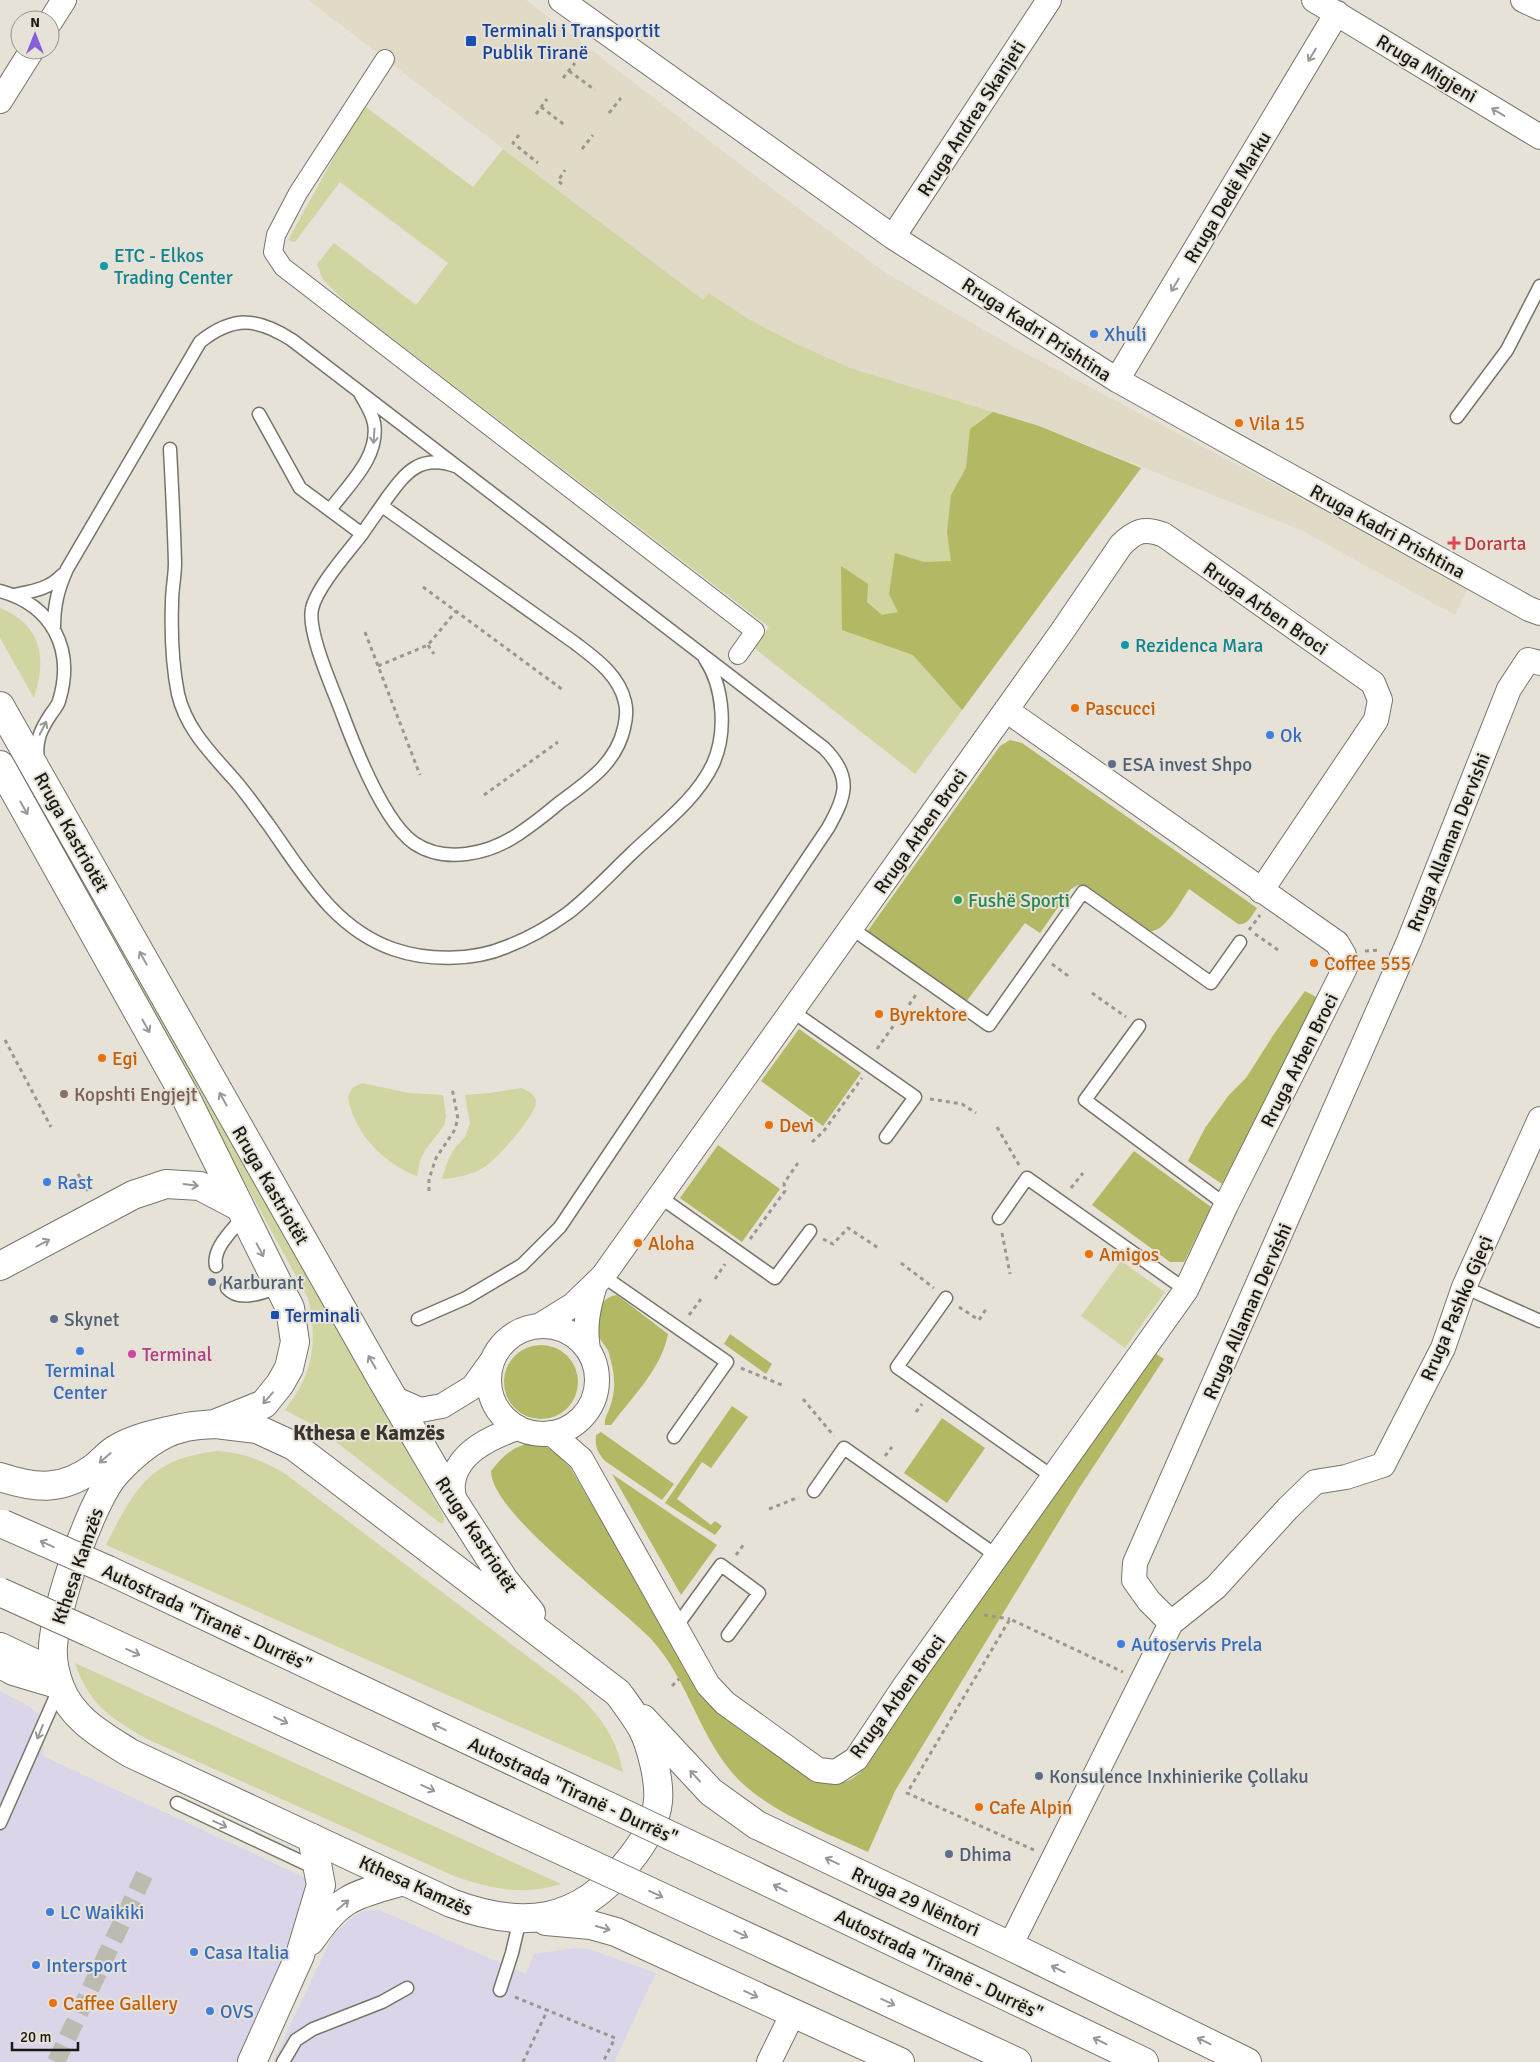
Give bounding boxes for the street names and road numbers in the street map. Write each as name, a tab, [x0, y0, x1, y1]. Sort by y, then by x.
street label: Rruga Migjeni	[1372, 29, 1481, 108]
street label: Rruga Andrea Skanjeti	[912, 36, 1031, 201]
street label: Rruga Dedë Marku	[1179, 127, 1277, 268]
street label: Rruga Kadri Prishtina	[957, 272, 1116, 387]
street label: Rruga Kadri Prishtina	[1306, 479, 1469, 584]
street label: Rruga Arben Broci	[1198, 557, 1333, 661]
street label: Rruga Allaman Dervishi	[1402, 749, 1496, 935]
street label: Rruga Arben Broci	[869, 764, 973, 899]
street label: Rruga Kastriotët	[28, 768, 114, 897]
street label: Rruga Arben Broci	[1256, 989, 1344, 1132]
street label: Rruga Kastriotët	[226, 1122, 314, 1250]
street label: Rruga Allaman Dervishi	[1198, 1219, 1298, 1403]
street label: Rruga Pashko Gjeçi	[1415, 1232, 1498, 1385]
street label: Rruga Kastriotët	[430, 1472, 523, 1597]
street label: Kthesa Kamzës	[47, 1505, 109, 1628]
street label: Autostrada "Tiranë - Durrës"	[98, 1559, 315, 1677]
street label: Rruga Arben Broci	[845, 1630, 951, 1763]
street label: Autostrada "Tiranë - Durrës"	[464, 1732, 681, 1850]
street label: Kthesa Kamzës	[355, 1850, 476, 1922]
street label: Rruga 29 Nëntori	[848, 1862, 984, 1942]
street label: Autostrada "Tiranë - Durrës"	[831, 1904, 1046, 2026]

